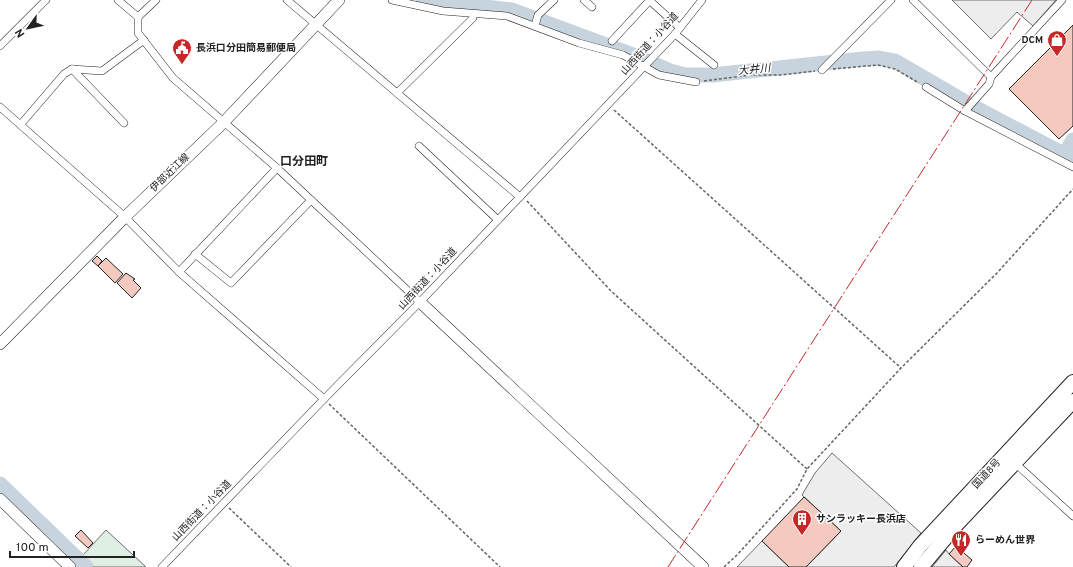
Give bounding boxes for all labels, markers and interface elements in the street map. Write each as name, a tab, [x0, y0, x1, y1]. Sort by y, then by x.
north arrow	[8, 8, 48, 48]
street label: 山西街道：小谷道	[618, 10, 682, 78]
text: N	[12, 26, 28, 40]
shop icon: DCM	[1046, 29, 1068, 57]
place label: DCM	[1022, 34, 1043, 47]
public building icon: 長浜口分田簡易郵便局	[171, 37, 193, 65]
place label: 長浜口分田簡易郵便局	[196, 42, 296, 55]
water label: 大井川	[737, 61, 772, 79]
street label: 伊部近江線	[148, 151, 192, 195]
district label: 口分田町	[280, 154, 328, 170]
street label: 山西街道：小谷道	[396, 245, 460, 313]
street label: 国道8号	[970, 456, 1004, 492]
street label: 山西街道：小谷道	[170, 478, 234, 544]
building icon: サンラッキー長浜店	[791, 508, 813, 536]
place label: サンラッキー長浜店	[816, 513, 906, 526]
restaurant icon: らーめん世界	[950, 529, 972, 557]
scale bar	[10, 533, 134, 559]
place label: らーめん世界	[975, 534, 1036, 547]
text: 100 m	[16, 540, 49, 556]

